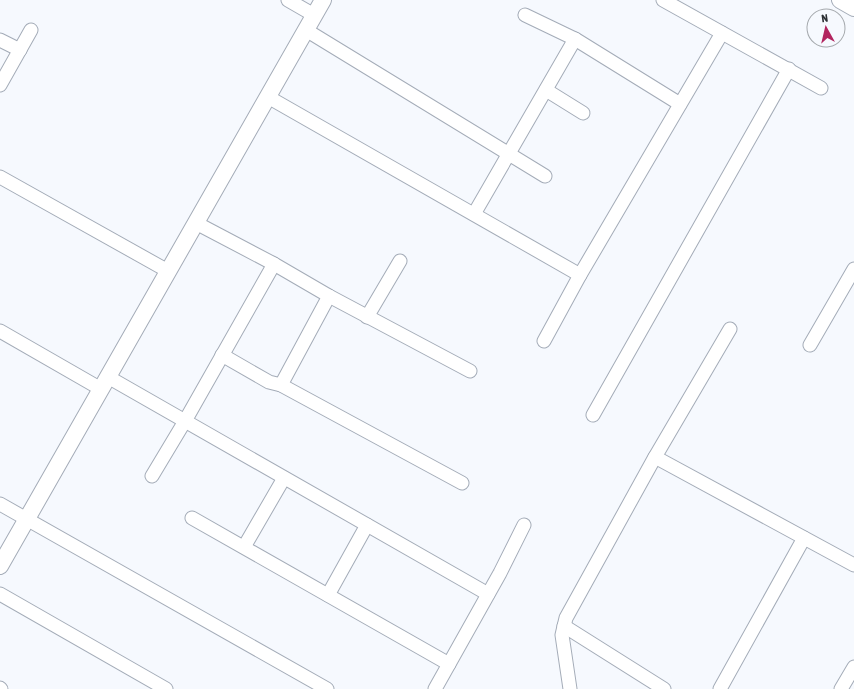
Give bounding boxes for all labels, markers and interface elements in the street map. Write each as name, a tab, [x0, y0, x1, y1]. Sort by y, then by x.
north arrow	[806, 8, 846, 48]
text: N	[821, 12, 829, 24]

